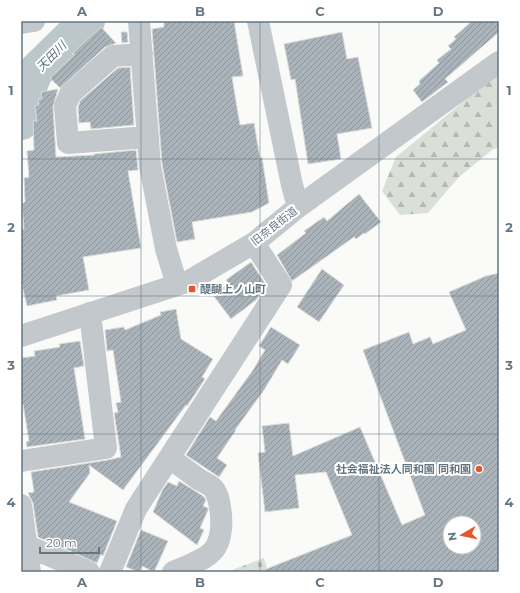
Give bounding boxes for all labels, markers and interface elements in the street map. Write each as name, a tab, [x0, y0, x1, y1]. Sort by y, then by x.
text: A	[76, 3, 88, 19]
text: B	[195, 3, 205, 19]
text: C	[315, 3, 325, 19]
text: D	[433, 3, 444, 19]
water label: 天田川	[33, 37, 70, 74]
text: 1	[8, 82, 14, 98]
text: 1	[506, 82, 512, 98]
street label: 旧奈良街道	[248, 204, 300, 248]
text: 2	[7, 219, 15, 235]
text: 2	[505, 219, 513, 235]
place label: 醍醐上ノ山町	[200, 282, 266, 296]
marker: 醍醐上ノ山町	[187, 284, 197, 294]
text: 3	[6, 357, 15, 373]
text: 3	[504, 357, 513, 373]
place label: 社会福祉法人同和園 同和園	[336, 462, 471, 476]
marker: 社会福祉法人同和園 同和園	[474, 464, 484, 474]
text: 4	[7, 494, 16, 510]
text: 4	[505, 494, 514, 510]
north arrow	[442, 515, 482, 555]
scale bar	[40, 529, 99, 555]
text: N	[445, 531, 460, 542]
text: 20 m	[46, 535, 77, 550]
text: A	[76, 574, 88, 590]
text: B	[195, 574, 205, 590]
text: C	[315, 574, 325, 590]
text: D	[433, 574, 444, 590]

